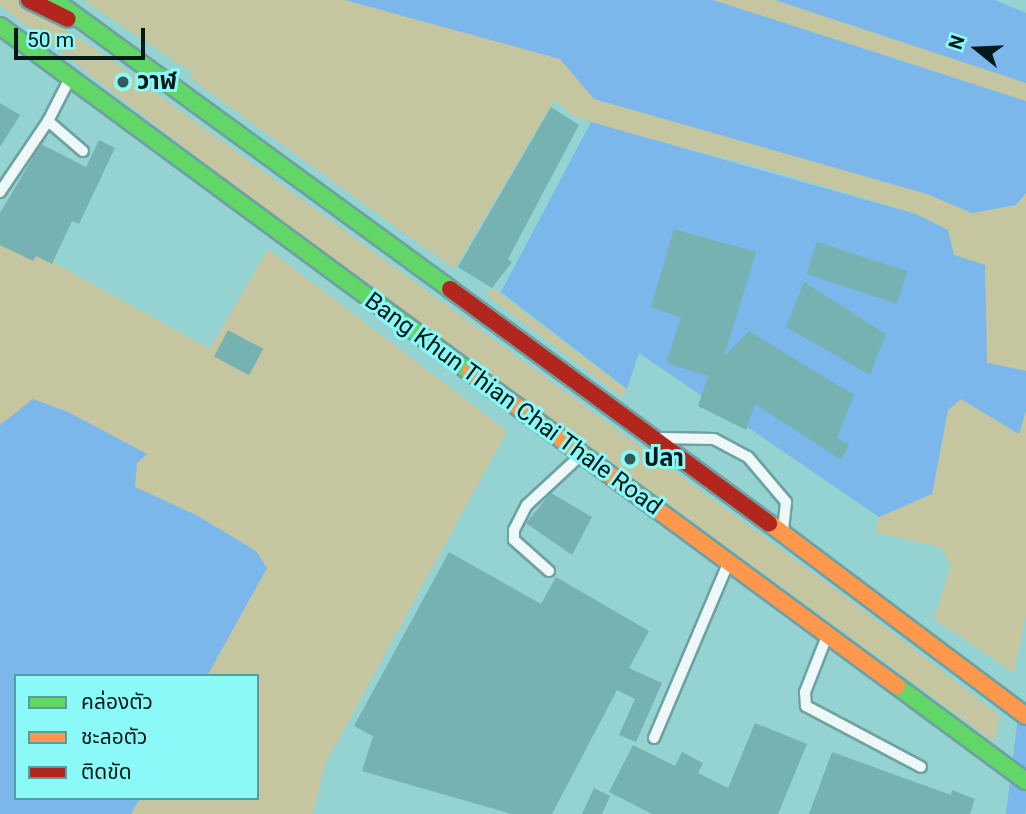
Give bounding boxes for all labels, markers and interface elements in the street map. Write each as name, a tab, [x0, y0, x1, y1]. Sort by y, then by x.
scale bar	[18, 14, 149, 58]
north arrow	[942, 14, 1012, 84]
text: 50 m	[27, 28, 74, 52]
text: N	[944, 32, 970, 52]
place label: วาฬ	[137, 68, 177, 96]
marker: วาฬ	[115, 74, 131, 90]
street label: Bang Khun Thian Chai Thale Road	[359, 286, 667, 522]
place label: ปลา	[644, 445, 684, 473]
marker: ปลา	[622, 451, 638, 467]
legend	[14, 674, 259, 800]
text: คล่องตัว	[81, 690, 153, 714]
text: ชะลอตัว	[81, 725, 147, 749]
text: ติดขัด	[81, 760, 132, 784]

